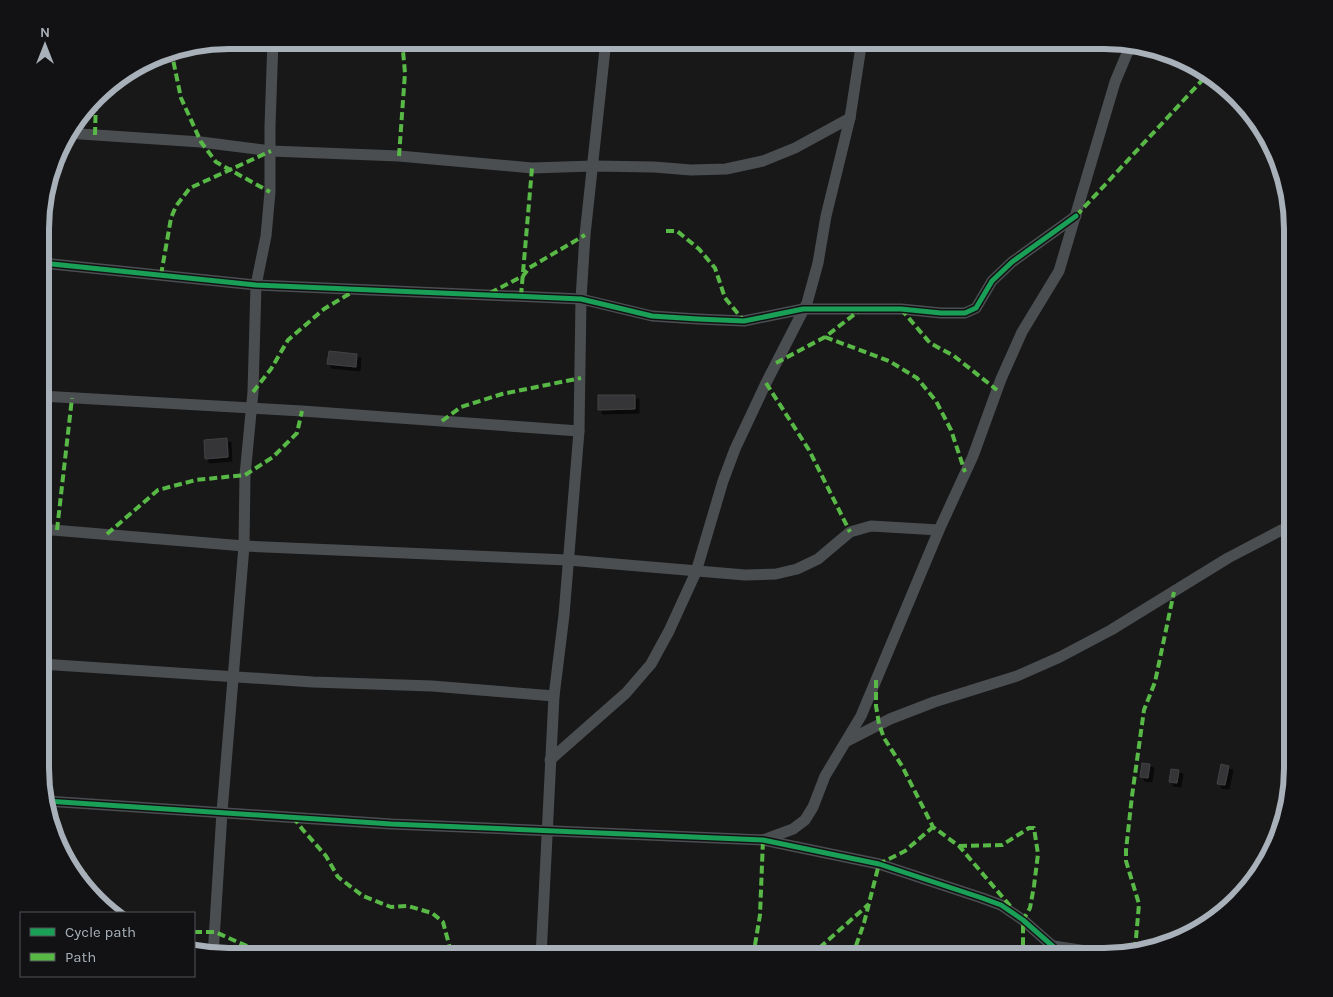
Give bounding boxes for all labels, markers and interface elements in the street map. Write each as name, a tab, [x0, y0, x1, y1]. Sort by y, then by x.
north arrow	[20, 20, 70, 70]
text: N	[40, 24, 50, 41]
legend	[20, 912, 195, 977]
text: Cycle path	[65, 923, 136, 941]
text: Path	[65, 948, 96, 966]

